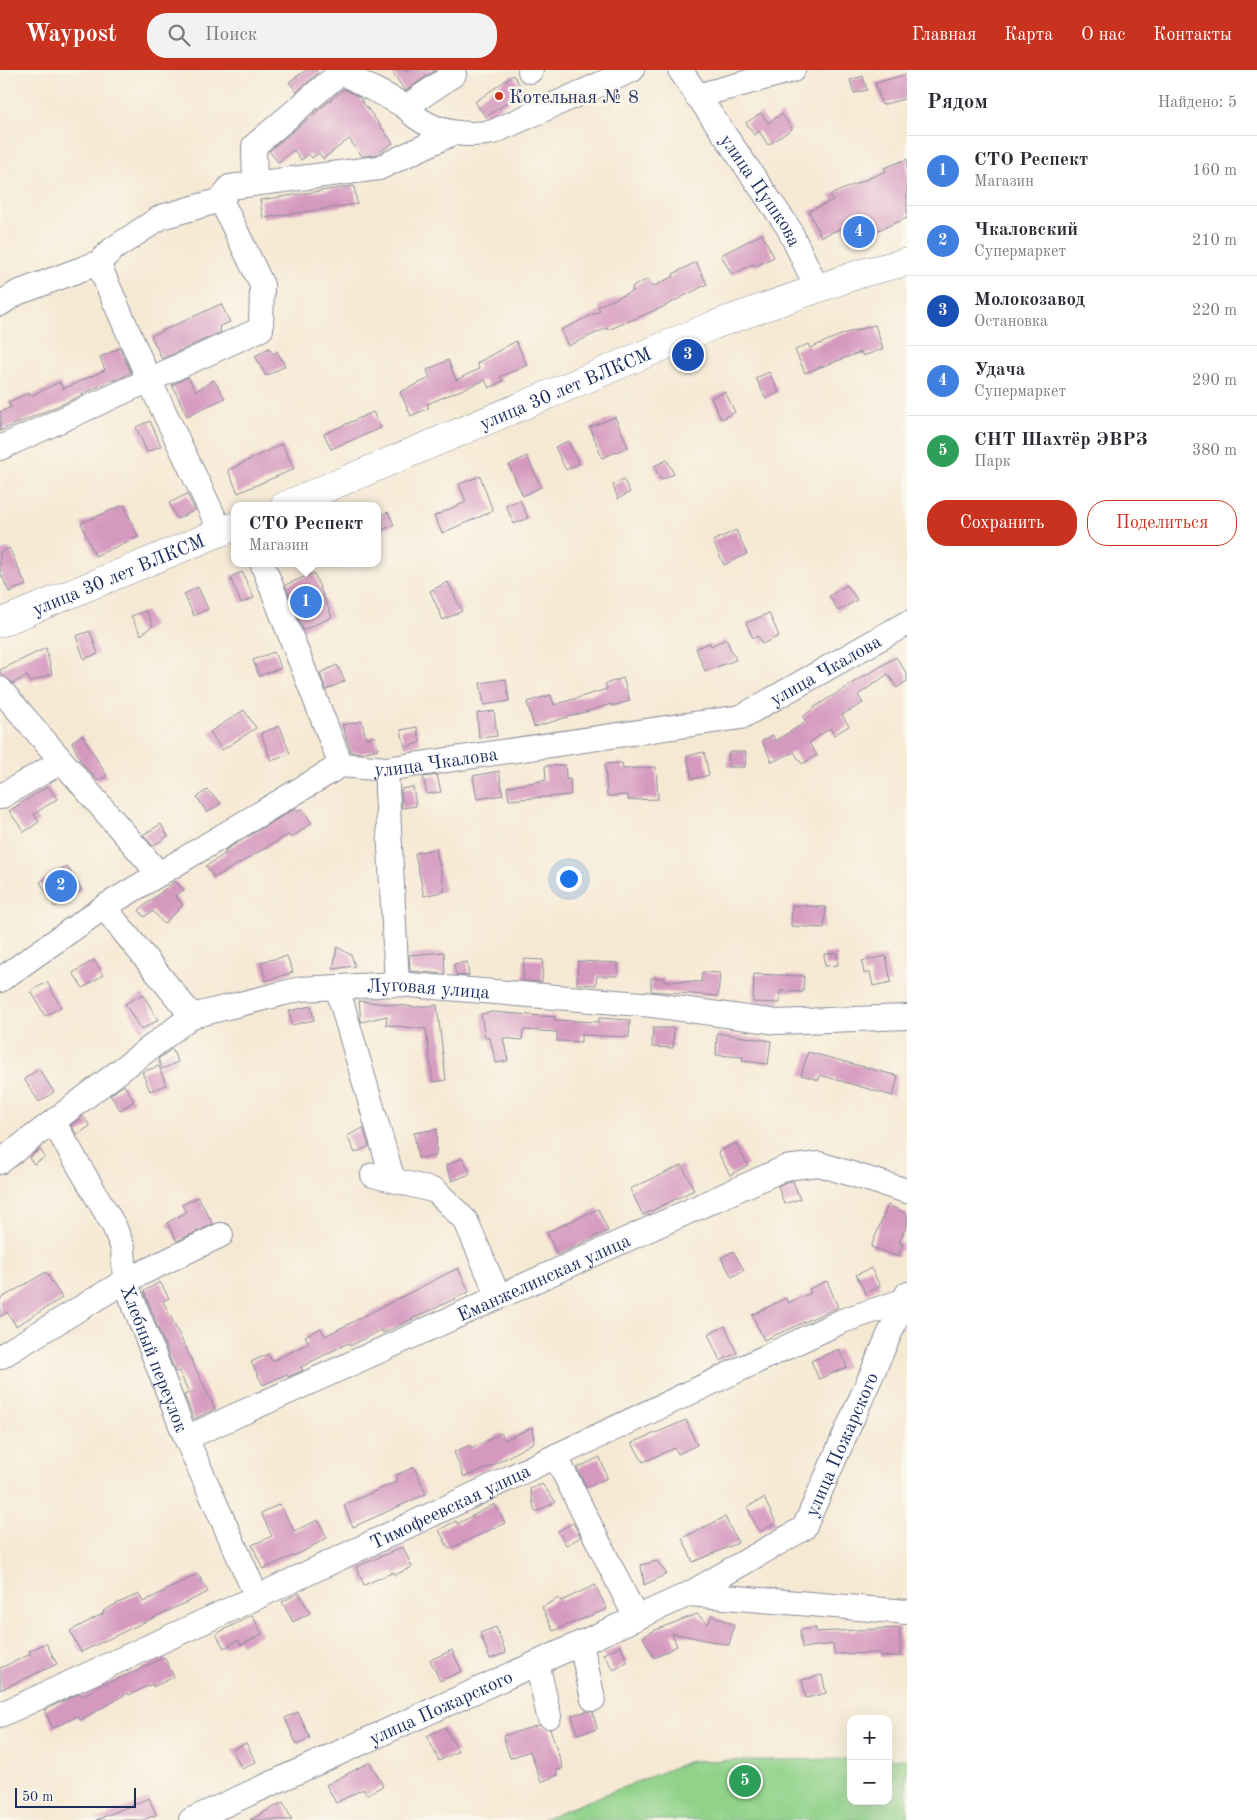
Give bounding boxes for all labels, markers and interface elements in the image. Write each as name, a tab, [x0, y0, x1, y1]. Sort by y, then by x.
search box	[147, 13, 497, 58]
icon: search	[165, 21, 193, 49]
text: Waypost	[25, 23, 117, 47]
text: Поиск	[205, 26, 257, 45]
text: Главная	[912, 26, 976, 44]
text: Карта	[1004, 26, 1053, 44]
text: О нас	[1081, 26, 1125, 44]
text: Контакты	[1153, 26, 1232, 44]
place label: Котельная № 8	[509, 89, 639, 108]
marker: Котельная № 8	[493, 90, 505, 102]
text: Рядом	[927, 92, 988, 113]
text: Найдено: 5	[1158, 95, 1237, 111]
street label: улица Пушкова	[715, 132, 803, 251]
text: СТО Респект	[974, 151, 1088, 170]
text: 1	[938, 163, 948, 179]
text: 160 m	[1192, 163, 1237, 179]
text: Магазин	[974, 174, 1034, 190]
pin: 4	[843, 213, 875, 251]
text: Чкаловский	[974, 221, 1078, 240]
text: 2	[938, 233, 948, 249]
text: 210 m	[1192, 233, 1237, 249]
text: Супермаркет	[974, 244, 1066, 260]
text: Молокозавод	[974, 291, 1085, 310]
text: 3	[938, 303, 948, 319]
text: 220 m	[1192, 303, 1237, 319]
text: Остановка	[974, 314, 1048, 330]
pin: 3	[672, 336, 704, 374]
street label: улица 30 лет ВЛКСМ	[477, 345, 655, 435]
text: Удача	[974, 361, 1025, 380]
text: 4	[938, 373, 948, 389]
text: 290 m	[1192, 373, 1237, 389]
text: Супермаркет	[974, 384, 1066, 400]
text: СНТ Шахтёр ЭВРЗ	[974, 431, 1148, 450]
text: 5	[938, 443, 948, 459]
text: 380 m	[1192, 443, 1237, 459]
text: Парк	[974, 454, 1011, 470]
button: Сохранить	[927, 500, 1077, 546]
button: Поделиться	[1087, 500, 1237, 546]
popup	[231, 502, 381, 567]
text: СТО Респект	[249, 515, 363, 534]
street label: улица 30 лет ВЛКСМ	[30, 532, 208, 620]
text: Магазин	[249, 538, 309, 554]
pin: 1	[290, 583, 322, 621]
street label: улица Чкалова	[768, 632, 886, 710]
street label: улица Чкалова	[373, 746, 500, 781]
your location	[556, 866, 582, 892]
pin: 2	[45, 867, 77, 905]
street label: Луговая улица	[366, 977, 491, 1004]
street label: Еманжелинская улица	[455, 1232, 634, 1326]
street label: Хлебный переулок	[116, 1283, 190, 1436]
street label: улица Пожарского	[803, 1370, 883, 1520]
street label: Тимофеевская улица	[368, 1462, 534, 1554]
street label: улица Пожарского	[367, 1668, 516, 1750]
map controls	[847, 1715, 892, 1805]
button: +	[847, 1715, 892, 1760]
button: −	[847, 1760, 892, 1805]
pin: 5	[729, 1762, 761, 1800]
scale bar	[15, 1785, 136, 1808]
text: 50 m	[22, 1790, 53, 1804]

